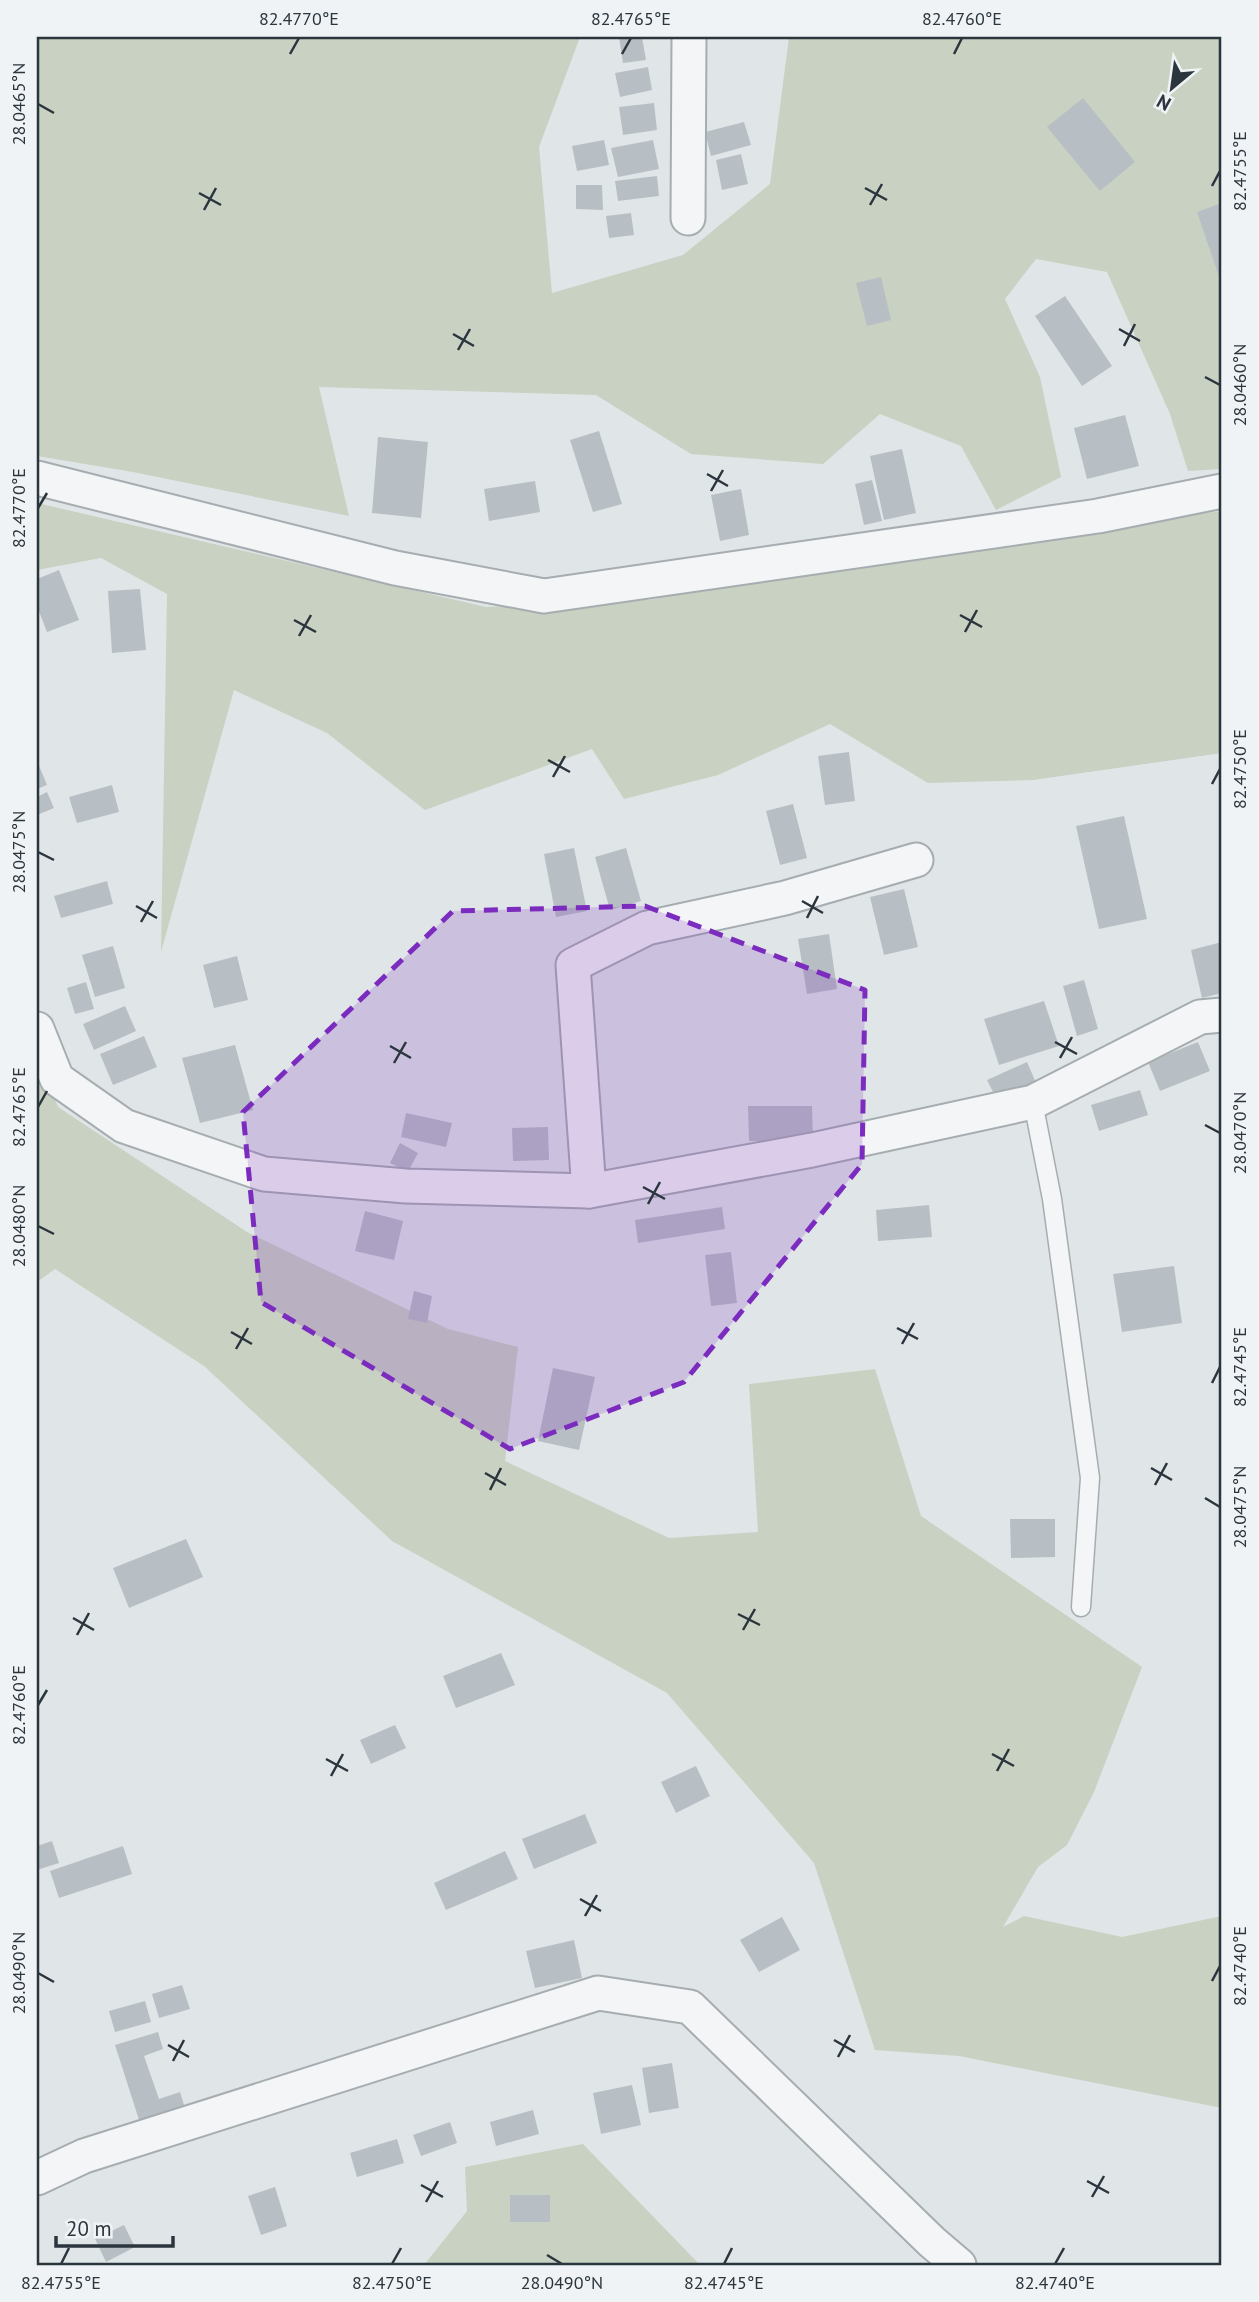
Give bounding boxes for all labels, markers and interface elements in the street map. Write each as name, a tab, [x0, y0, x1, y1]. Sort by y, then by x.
text: 82.4770°E	[259, 7, 339, 30]
text: 82.4765°E	[591, 7, 671, 30]
text: 82.4760°E	[922, 7, 1002, 30]
north arrow	[1136, 52, 1206, 122]
text: 28.0465°N	[7, 63, 30, 145]
text: N	[1152, 89, 1175, 116]
text: 82.4755°E	[1228, 131, 1251, 211]
text: 28.0460°N	[1228, 344, 1251, 426]
text: 82.4770°E	[7, 468, 30, 548]
text: 82.4750°E	[1228, 729, 1251, 809]
text: 28.0475°N	[7, 811, 30, 893]
text: 82.4765°E	[7, 1067, 30, 1147]
text: 28.0470°N	[1228, 1092, 1251, 1174]
text: 28.0480°N	[7, 1185, 30, 1267]
text: 82.4745°E	[1228, 1327, 1251, 1407]
text: 28.0475°N	[1228, 1466, 1251, 1548]
text: 82.4760°E	[7, 1665, 30, 1745]
text: 82.4740°E	[1228, 1926, 1251, 2006]
text: 28.0490°N	[7, 1932, 30, 2014]
scale bar	[56, 2204, 173, 2248]
text: 20 m	[66, 2215, 112, 2242]
text: 82.4755°E	[21, 2271, 101, 2294]
text: 82.4750°E	[352, 2271, 432, 2294]
text: 28.0490°N	[521, 2271, 603, 2294]
text: 82.4745°E	[684, 2271, 764, 2294]
text: 82.4740°E	[1015, 2271, 1095, 2294]

